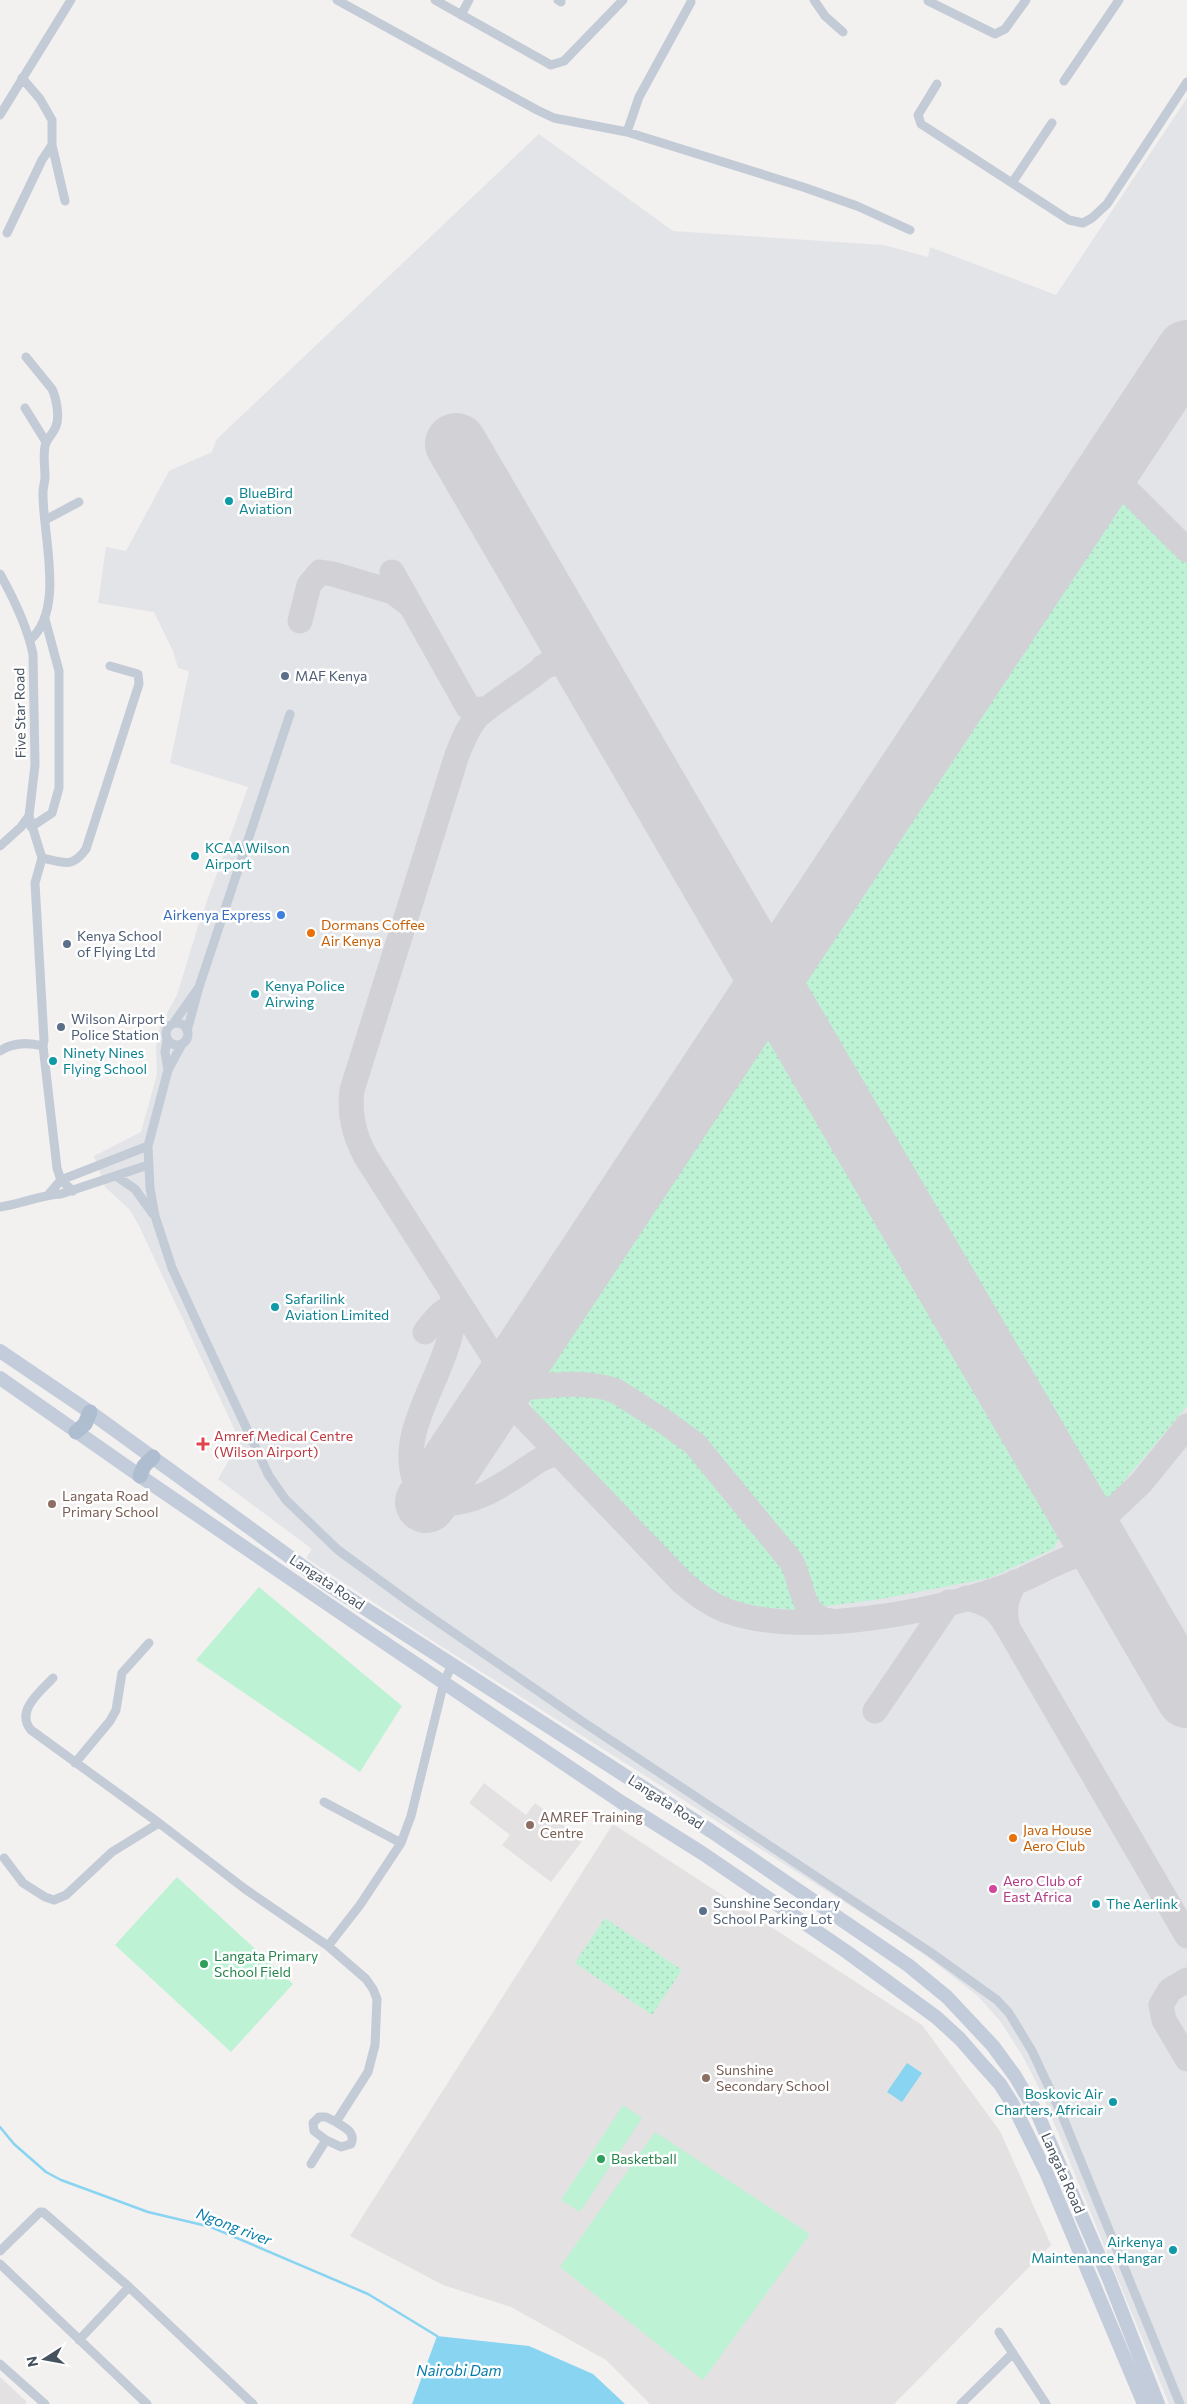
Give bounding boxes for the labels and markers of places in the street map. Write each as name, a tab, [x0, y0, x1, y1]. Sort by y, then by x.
place label: BlueBird Aviation	[239, 484, 293, 517]
marker: BlueBird Aviation	[223, 495, 235, 507]
place label: MAF Kenya	[295, 667, 367, 684]
marker: MAF Kenya	[279, 670, 291, 682]
place label: KCAA Wilson Airport	[205, 839, 290, 872]
marker: KCAA Wilson Airport	[189, 850, 201, 862]
place label: Airkenya Express	[163, 906, 271, 923]
marker: Airkenya Express	[275, 909, 287, 921]
place label: Dormans Coffee Air Kenya	[321, 916, 425, 949]
place label: Kenya School of Flying Ltd	[77, 927, 162, 960]
marker: Dormans Coffee Air Kenya	[305, 927, 317, 939]
marker: Kenya School of Flying Ltd	[61, 938, 73, 950]
place label: Kenya Police Airwing	[265, 977, 345, 1010]
marker: Kenya Police Airwing	[249, 988, 261, 1000]
place label: Wilson Airport Police Station	[71, 1010, 165, 1043]
marker: Wilson Airport Police Station	[55, 1021, 67, 1033]
place label: Ninety Nines Flying School	[63, 1044, 147, 1077]
marker: Ninety Nines Flying School	[47, 1055, 59, 1067]
place label: Safarilink Aviation Limited	[285, 1290, 389, 1323]
marker: Safarilink Aviation Limited	[269, 1301, 281, 1313]
place label: Amref Medical Centre (Wilson Airport)	[214, 1427, 353, 1460]
marker: Amref Medical Centre (Wilson Airport)	[196, 1437, 210, 1451]
place label: Langata Road Primary School	[62, 1487, 158, 1520]
marker: Langata Road Primary School	[46, 1498, 58, 1510]
place label: AMREF Training Centre	[540, 1808, 643, 1841]
marker: AMREF Training Centre	[524, 1819, 536, 1831]
place label: Java House Aero Club	[1023, 1821, 1092, 1854]
marker: Java House Aero Club	[1007, 1832, 1019, 1844]
place label: Aero Club of East Africa	[1003, 1872, 1082, 1905]
marker: Aero Club of East Africa	[987, 1883, 999, 1895]
place label: Sunshine Secondary School Parking Lot	[713, 1894, 840, 1927]
place label: The Aerlink	[1106, 1895, 1179, 1912]
marker: The Aerlink	[1090, 1898, 1102, 1910]
marker: Sunshine Secondary School Parking Lot	[697, 1905, 709, 1917]
place label: Langata Primary School Field	[214, 1947, 318, 1980]
marker: Langata Primary School Field	[198, 1958, 210, 1970]
place label: Sunshine Secondary School	[716, 2061, 829, 2094]
marker: Sunshine Secondary School	[700, 2072, 712, 2084]
place label: Boskovic Air Charters, Africair	[994, 2085, 1103, 2118]
marker: Boskovic Air Charters, Africair	[1107, 2096, 1119, 2108]
place label: Basketball	[611, 2150, 677, 2167]
marker: Basketball	[595, 2153, 607, 2165]
place label: Airkenya Maintenance Hangar	[1031, 2233, 1163, 2266]
marker: Airkenya Maintenance Hangar	[1167, 2244, 1179, 2256]

